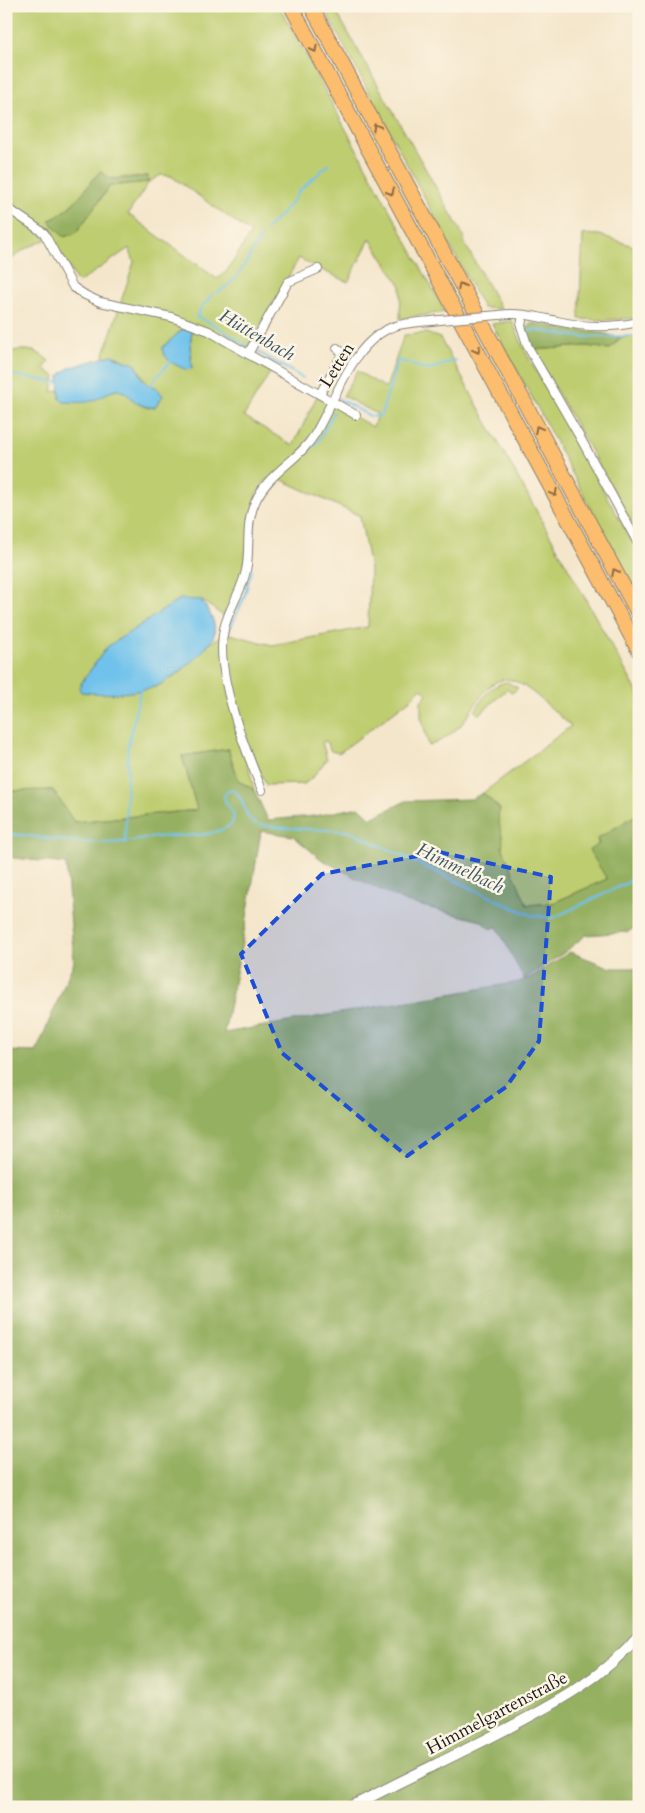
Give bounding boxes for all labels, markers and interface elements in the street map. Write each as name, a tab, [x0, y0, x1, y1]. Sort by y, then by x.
one-way arrow	[308, 44, 318, 53]
one-way arrow	[372, 124, 382, 133]
one-way arrow	[385, 187, 395, 196]
one-way arrow	[457, 282, 467, 291]
water label: Hüttenbach	[214, 303, 300, 367]
street label: Letten	[313, 337, 361, 392]
one-way arrow	[471, 345, 481, 354]
one-way arrow	[534, 425, 544, 434]
one-way arrow	[548, 488, 558, 497]
one-way arrow	[612, 568, 622, 577]
water label: Himmelbach	[412, 836, 508, 900]
street label: Himmelgartenstraße	[422, 1665, 572, 1761]

